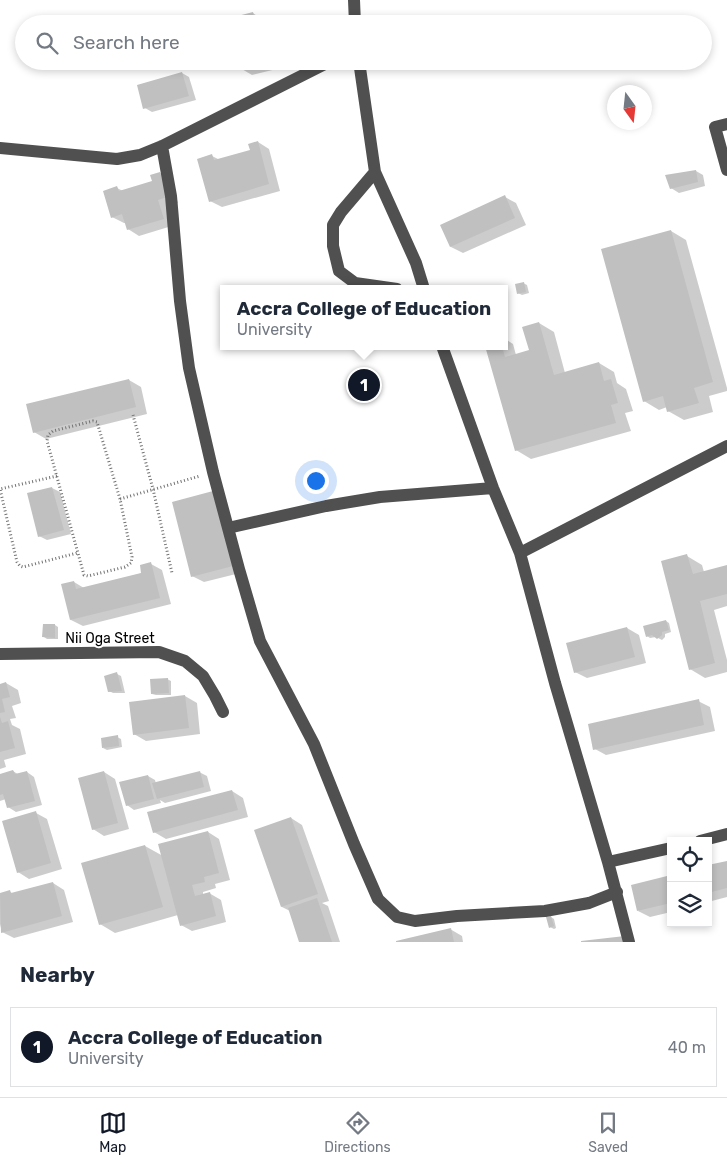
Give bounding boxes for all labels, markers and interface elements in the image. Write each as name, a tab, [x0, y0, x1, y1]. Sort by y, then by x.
search box	[15, 15, 712, 70]
icon: search	[33, 29, 61, 57]
text: Search here	[73, 31, 180, 54]
north arrow	[607, 85, 652, 130]
popup	[220, 285, 508, 350]
text: Accra College of Education	[237, 297, 491, 320]
text: University	[237, 320, 312, 339]
pin: 1	[348, 366, 380, 404]
your location	[303, 468, 329, 494]
street label: Nii Oga Street	[65, 630, 155, 647]
map controls	[667, 837, 712, 927]
button: locate	[667, 837, 712, 882]
button: layers	[667, 882, 712, 927]
text: Nearby	[20, 962, 95, 987]
text: Accra College of Education	[68, 1026, 322, 1049]
text: 1	[33, 1038, 41, 1057]
text: 40 m	[668, 1038, 706, 1057]
text: University	[68, 1049, 144, 1068]
tab: Map	[99, 1109, 127, 1156]
tab: Directions	[324, 1109, 391, 1156]
tab: Saved	[588, 1109, 628, 1156]

